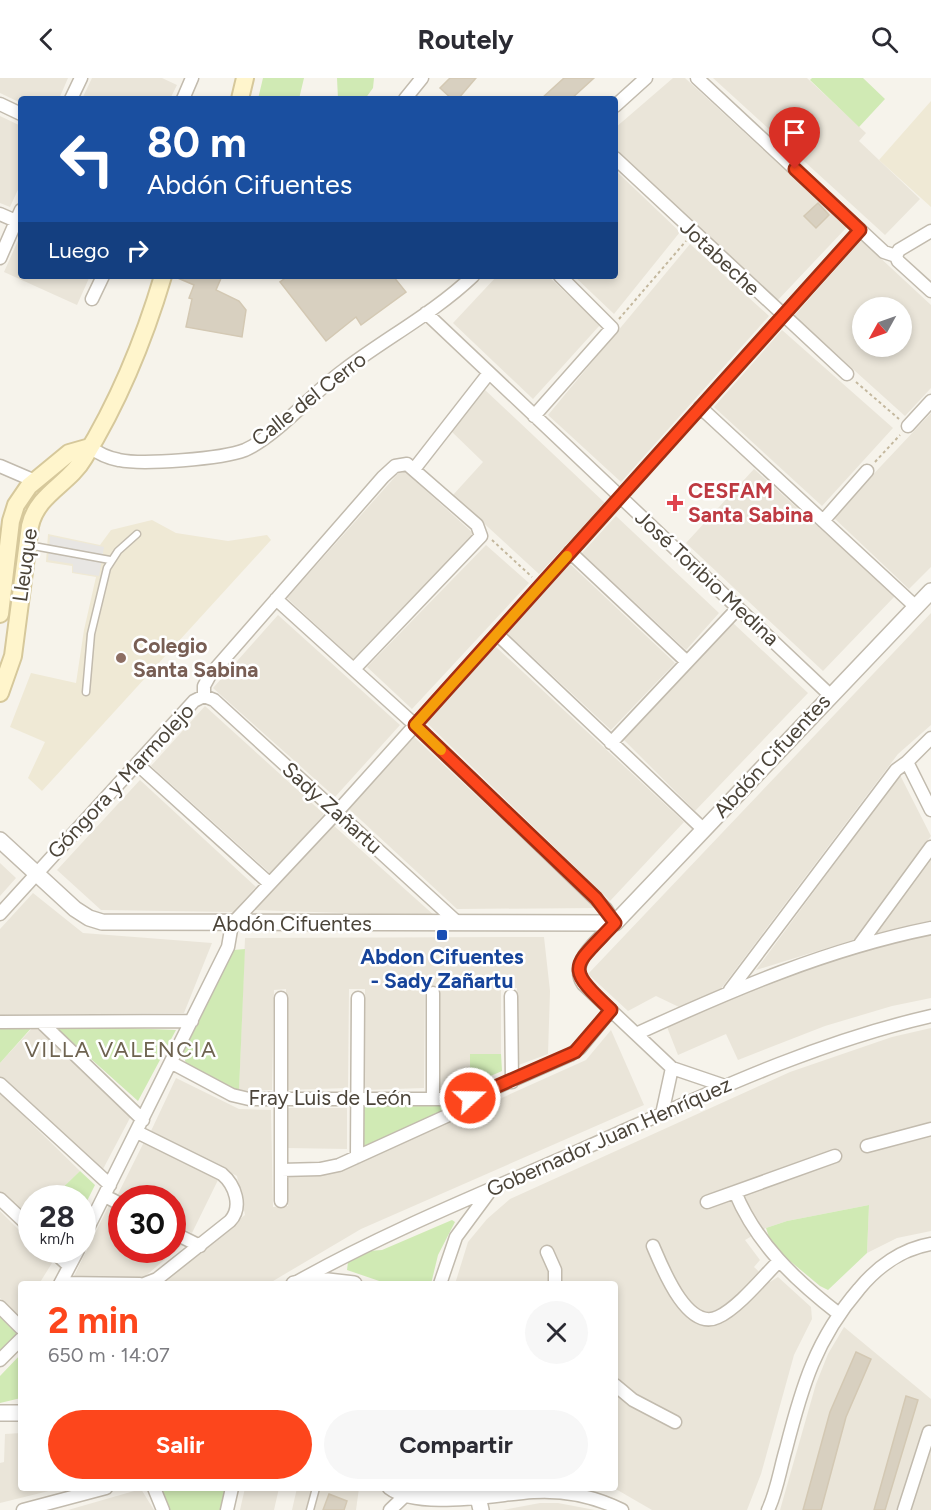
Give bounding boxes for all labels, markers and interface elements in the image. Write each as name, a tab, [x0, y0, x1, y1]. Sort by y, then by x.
icon: back	[30, 23, 63, 56]
text: Routely	[417, 23, 514, 56]
icon: search	[868, 23, 901, 56]
pin	[769, 107, 820, 169]
icon: arrive	[778, 116, 811, 149]
text: 80 m	[147, 117, 247, 168]
icon: left	[48, 120, 126, 198]
text: Abdón Cifuentes	[147, 168, 352, 201]
street label: Jotabeche	[675, 214, 765, 301]
icon: right	[121, 234, 154, 267]
text: Luego	[48, 237, 109, 264]
north arrow	[852, 297, 912, 357]
map controls	[852, 297, 912, 357]
street label: Calle del Cerro	[247, 346, 371, 451]
place label: CESFAM Santa Sabina	[688, 478, 813, 527]
marker: CESFAM Santa Sabina	[666, 494, 684, 512]
street label: José Toribio Medina	[630, 505, 784, 651]
street label: Lleuque	[7, 527, 42, 603]
place label: Colegio Santa Sabina	[133, 633, 258, 682]
marker: Colegio Santa Sabina	[114, 651, 128, 665]
street label: Abdón Cifuentes	[708, 689, 835, 823]
street label: Góngora y Marmolejo	[42, 698, 199, 863]
street label: Sady Zañartu	[277, 756, 387, 859]
street label: Abdón Cifuentes	[212, 911, 372, 936]
marker: Abdon Cifuentes - Sady Zañartu	[435, 928, 449, 942]
place label: Abdon Cifuentes - Sady Zañartu	[360, 944, 524, 993]
district label: VILLA VALENCIA	[25, 1036, 217, 1063]
position arrow	[438, 1066, 502, 1130]
street label: Gobernador Juan Henríquez	[483, 1071, 735, 1202]
street label: Fray Luis de León	[249, 1085, 411, 1110]
speed limit sign: 30	[108, 1185, 186, 1263]
text: 28	[39, 1198, 75, 1235]
text: km/h	[40, 1230, 74, 1248]
text: 2 min	[48, 1299, 139, 1342]
button: close	[525, 1301, 588, 1364]
text: 650 m · 14:07	[48, 1343, 170, 1367]
button: Salir	[48, 1410, 312, 1479]
button: Compartir	[324, 1410, 588, 1479]

